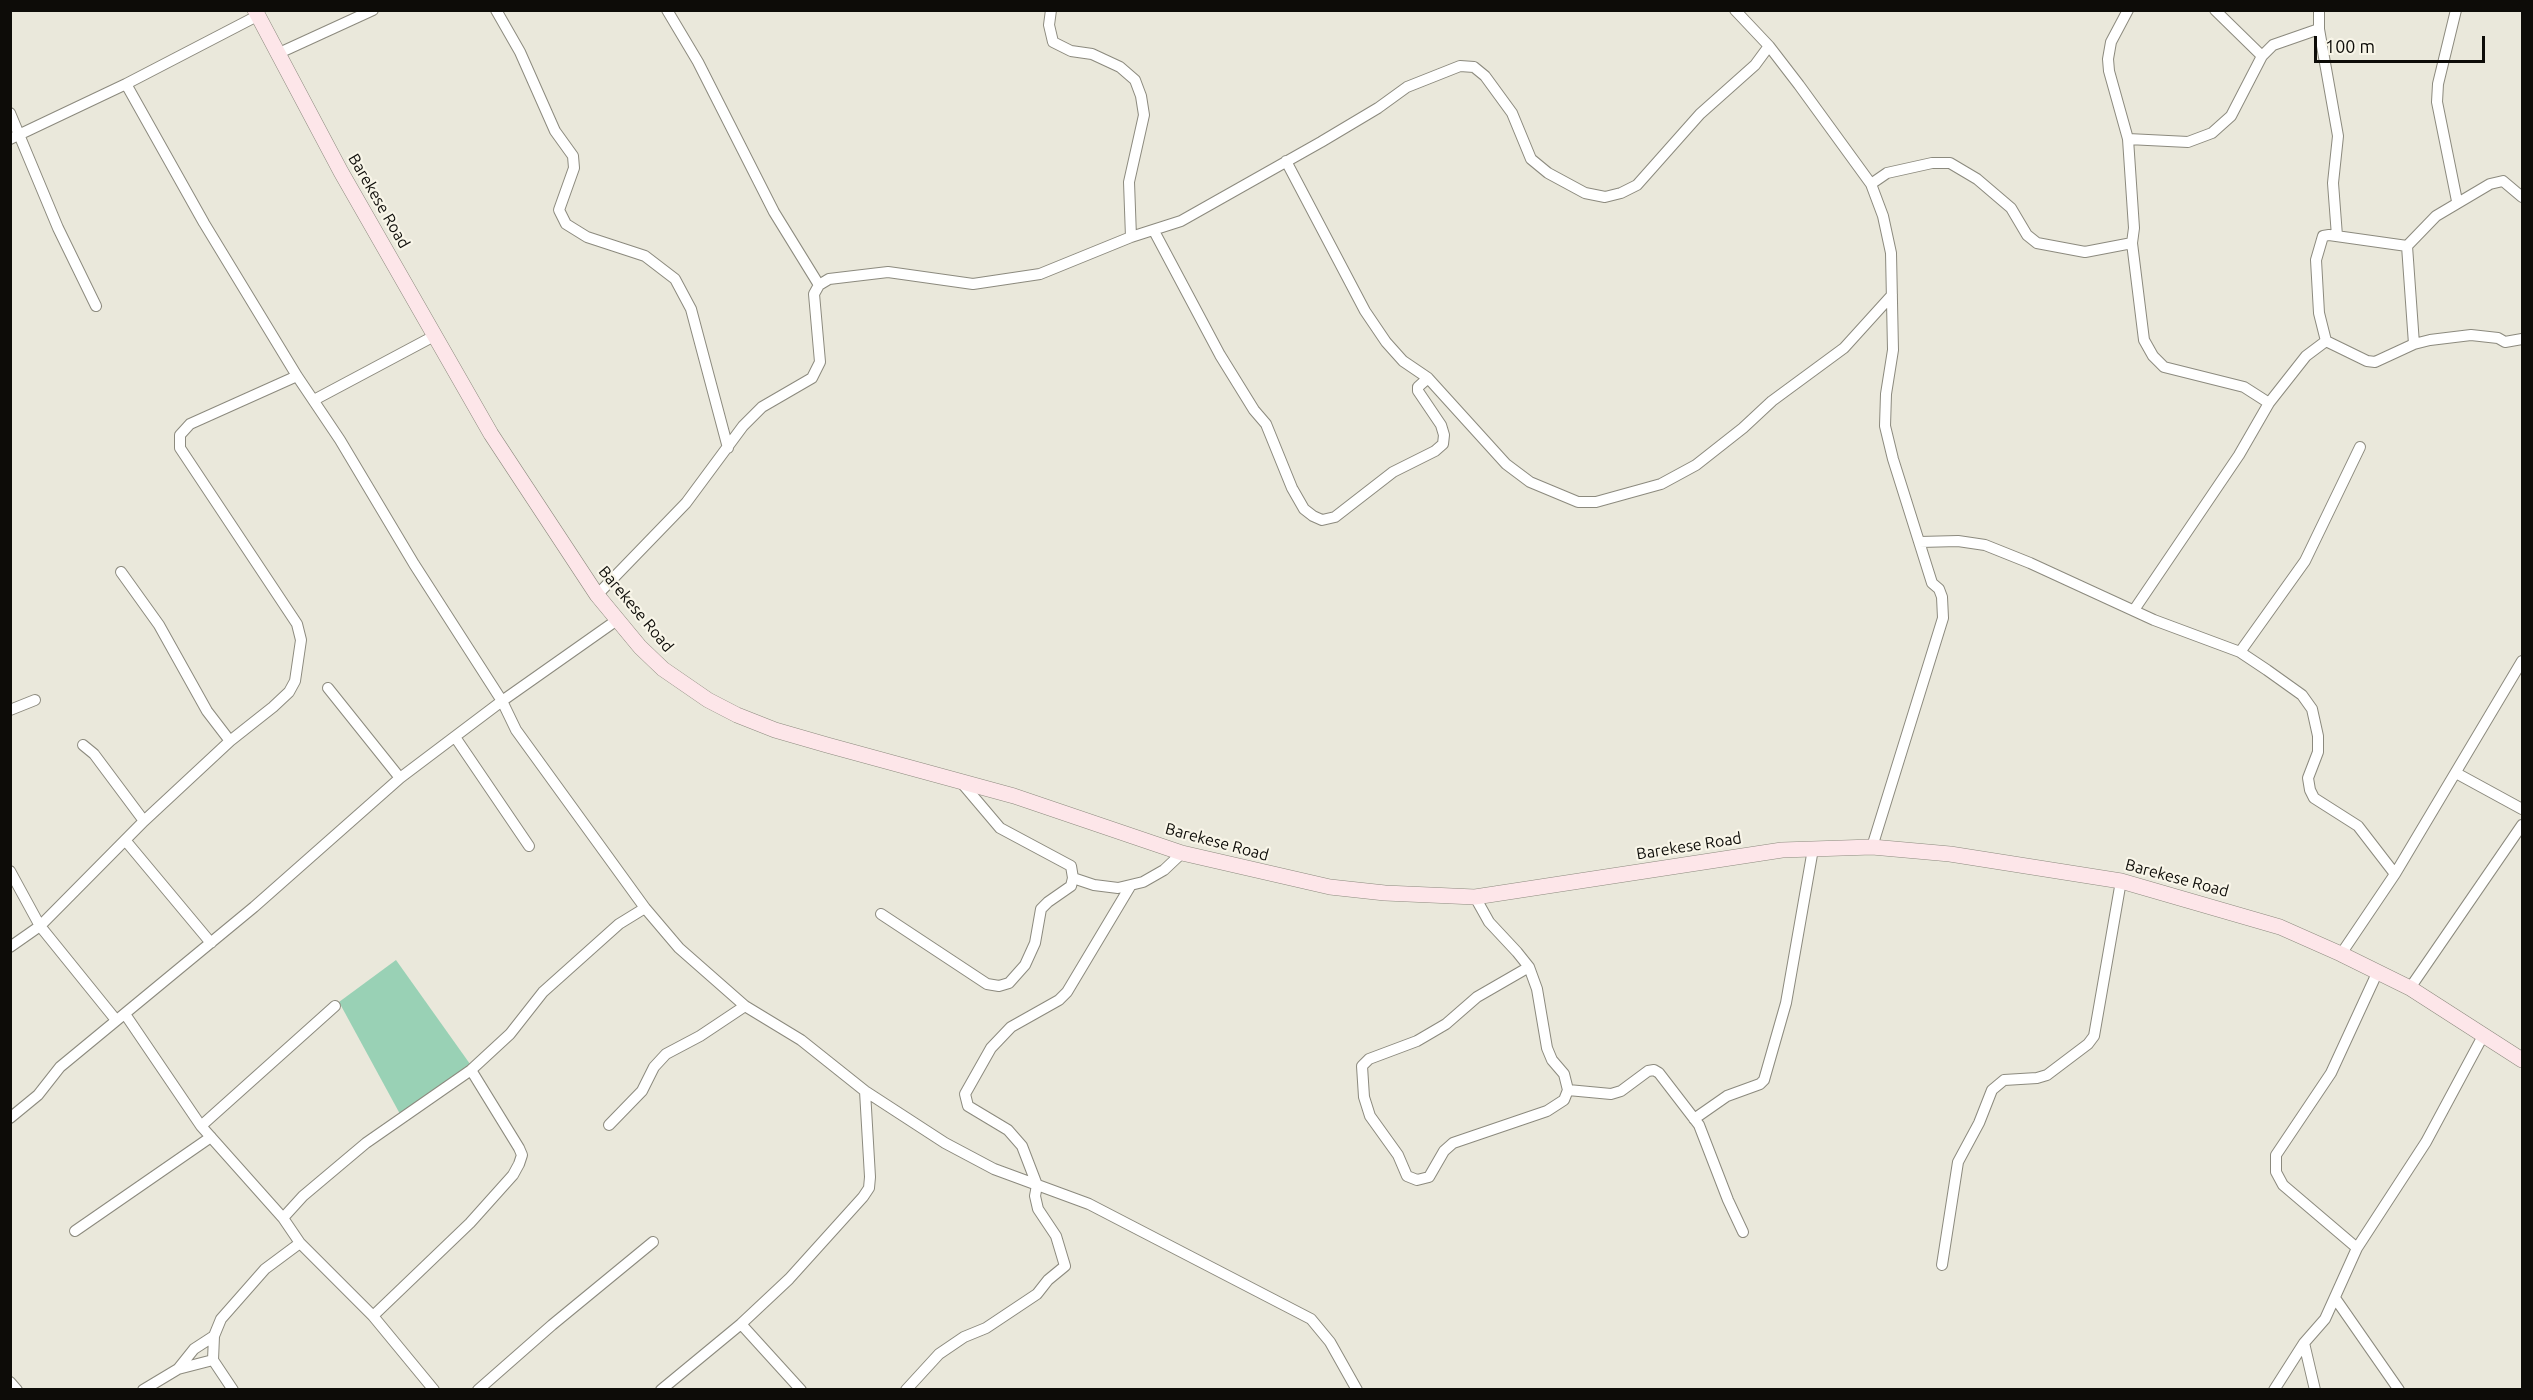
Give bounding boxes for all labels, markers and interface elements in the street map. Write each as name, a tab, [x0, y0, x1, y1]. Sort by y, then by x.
scale bar	[2317, 24, 2488, 62]
text: 100 m	[2325, 36, 2375, 56]
street label: Barekese Road	[344, 150, 414, 252]
street label: Barekese Road	[595, 562, 677, 656]
street label: Barekese Road	[1163, 819, 1271, 865]
street label: Barekese Road	[1635, 828, 1743, 864]
street label: Barekese Road	[2123, 855, 2231, 901]

